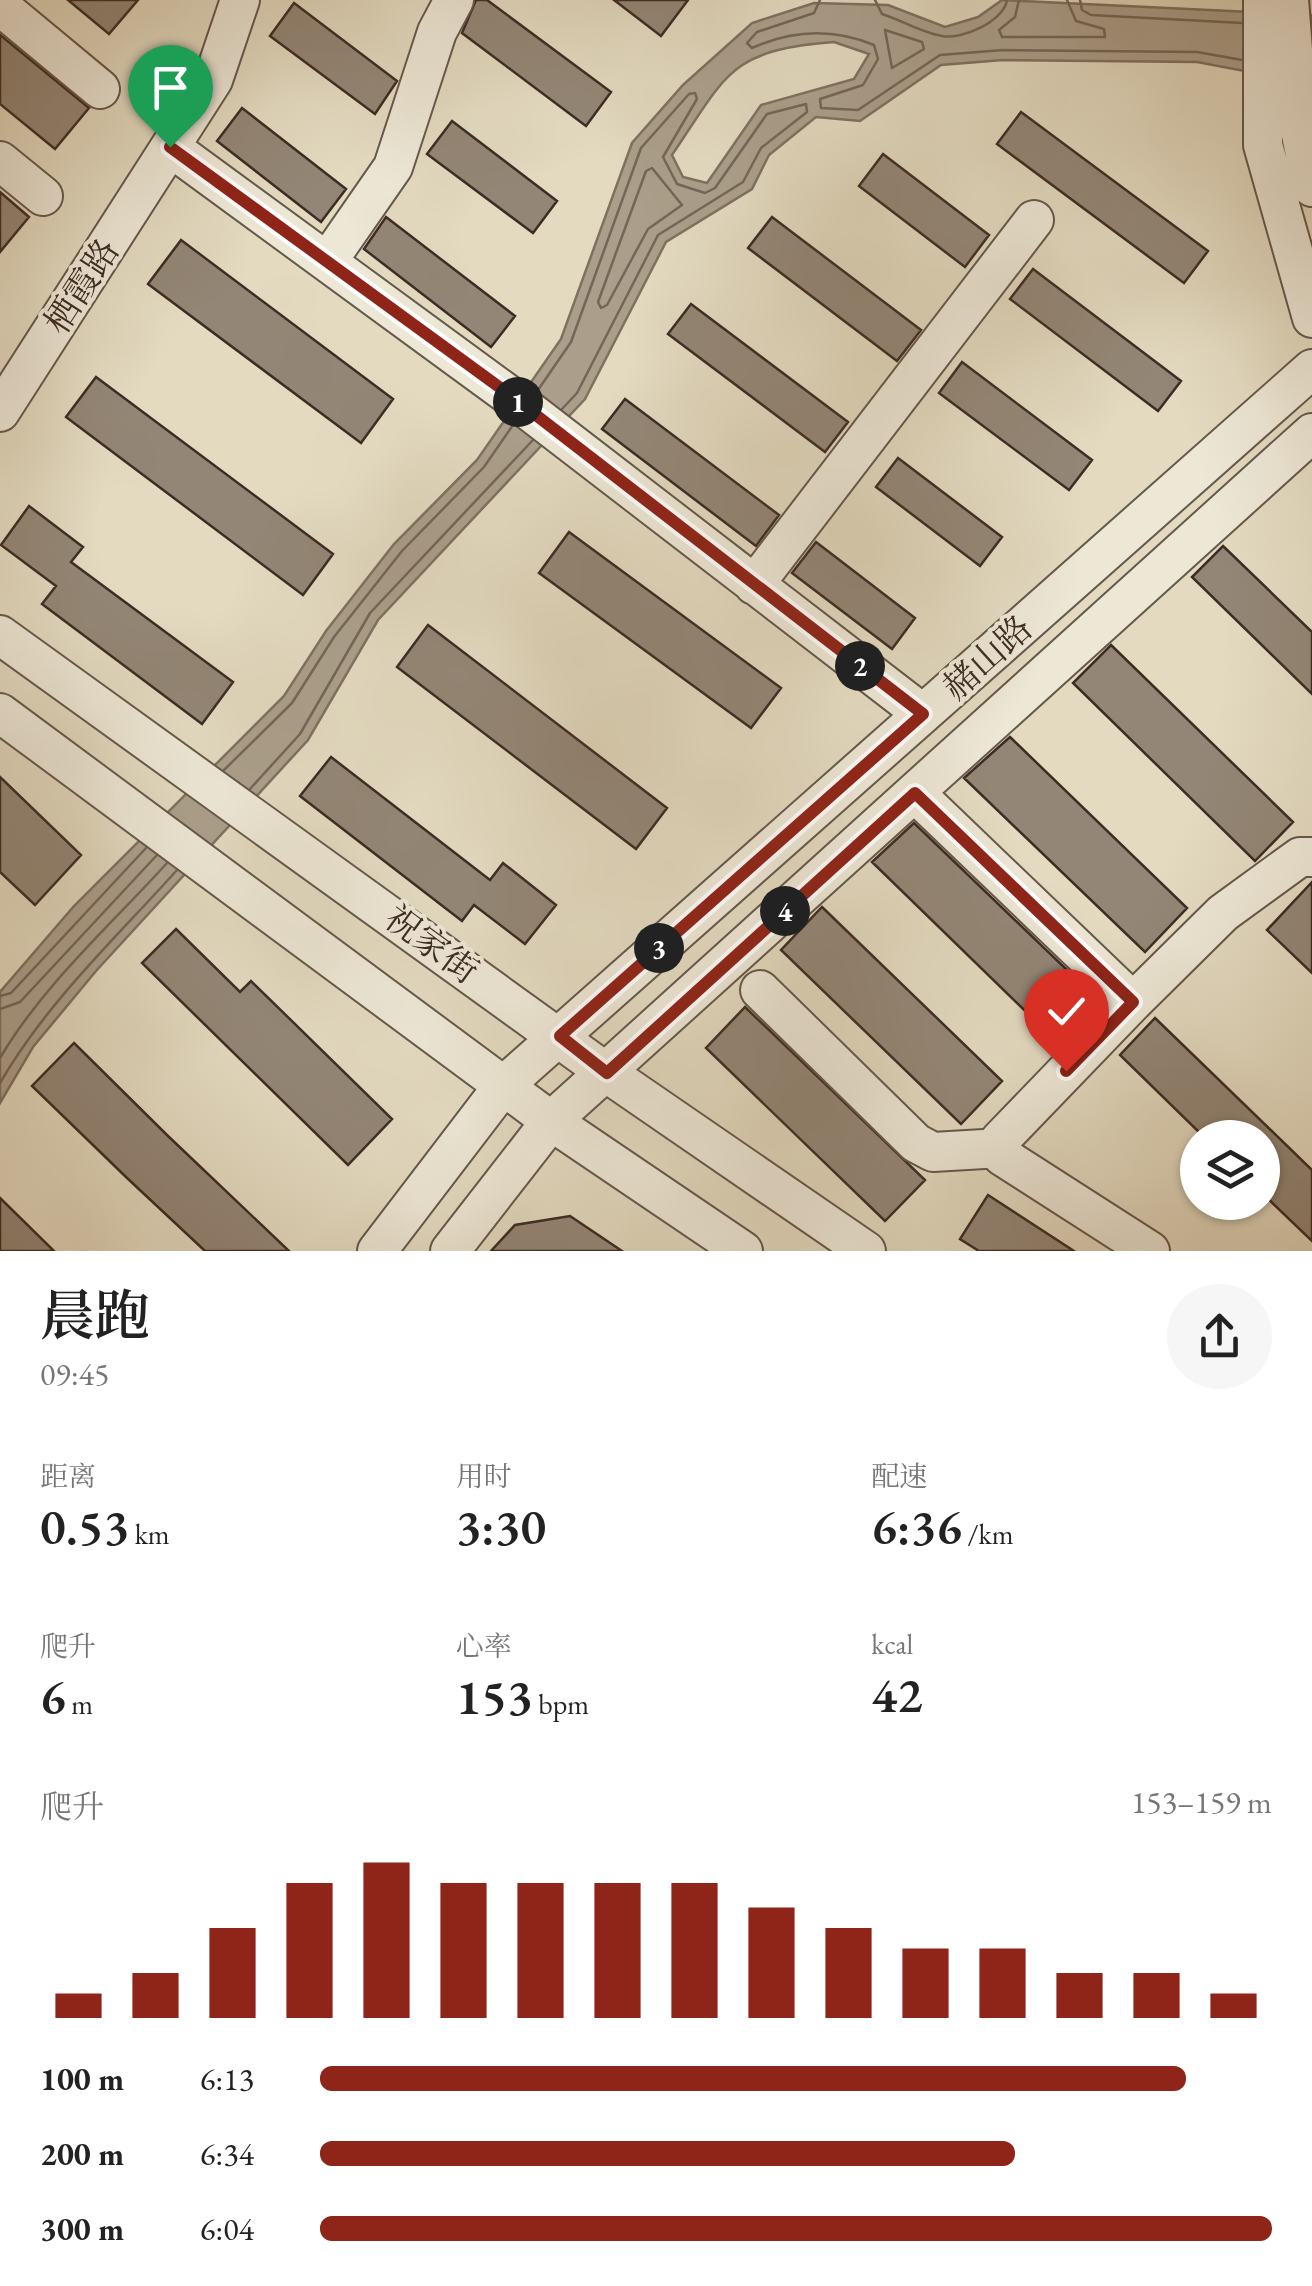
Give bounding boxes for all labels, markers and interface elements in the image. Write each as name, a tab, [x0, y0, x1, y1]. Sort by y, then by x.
pin	[128, 45, 213, 148]
icon: arrive	[143, 60, 198, 115]
street label: 栖霞路	[34, 230, 128, 342]
pin: 1	[493, 377, 543, 427]
text: 1	[511, 384, 525, 420]
street label: 赭山路	[933, 605, 1041, 709]
pin: 2	[835, 641, 885, 691]
text: 2	[853, 648, 867, 684]
pin: 4	[760, 886, 810, 936]
text: 4	[778, 893, 792, 929]
street label: 祝家街	[376, 895, 488, 993]
pin: 3	[634, 923, 684, 973]
text: 3	[652, 930, 666, 966]
pin	[1024, 969, 1109, 1072]
icon: check	[1039, 984, 1094, 1039]
map controls	[1180, 1120, 1280, 1220]
button: layers	[1180, 1120, 1280, 1220]
text: 晨跑	[40, 1280, 150, 1351]
button: share	[1167, 1284, 1272, 1389]
text: 09:45	[40, 1353, 109, 1395]
text: 距离	[40, 1458, 96, 1494]
text: 用时	[456, 1458, 512, 1494]
text: 配速	[871, 1458, 927, 1494]
text: 0.53	[40, 1494, 129, 1559]
text: 3:30	[456, 1494, 546, 1559]
text: 6:36	[871, 1494, 962, 1559]
text: km	[129, 1516, 170, 1552]
text: /km	[962, 1516, 1014, 1552]
text: kcal	[871, 1626, 913, 1662]
text: 爬升	[40, 1628, 96, 1664]
text: 心率	[456, 1628, 512, 1664]
text: 42	[871, 1662, 923, 1727]
text: 6	[40, 1664, 66, 1729]
text: 153	[456, 1664, 533, 1729]
text: m	[66, 1686, 93, 1722]
text: bpm	[533, 1686, 589, 1722]
text: 153–159 m	[1131, 1781, 1272, 1823]
text: 爬升	[40, 1786, 104, 1828]
text: 100 m	[40, 2058, 124, 2100]
text: 6:13	[200, 2058, 254, 2100]
text: 200 m	[40, 2133, 124, 2175]
text: 6:34	[200, 2133, 254, 2175]
text: 300 m	[40, 2208, 124, 2250]
text: 6:04	[200, 2208, 254, 2250]

